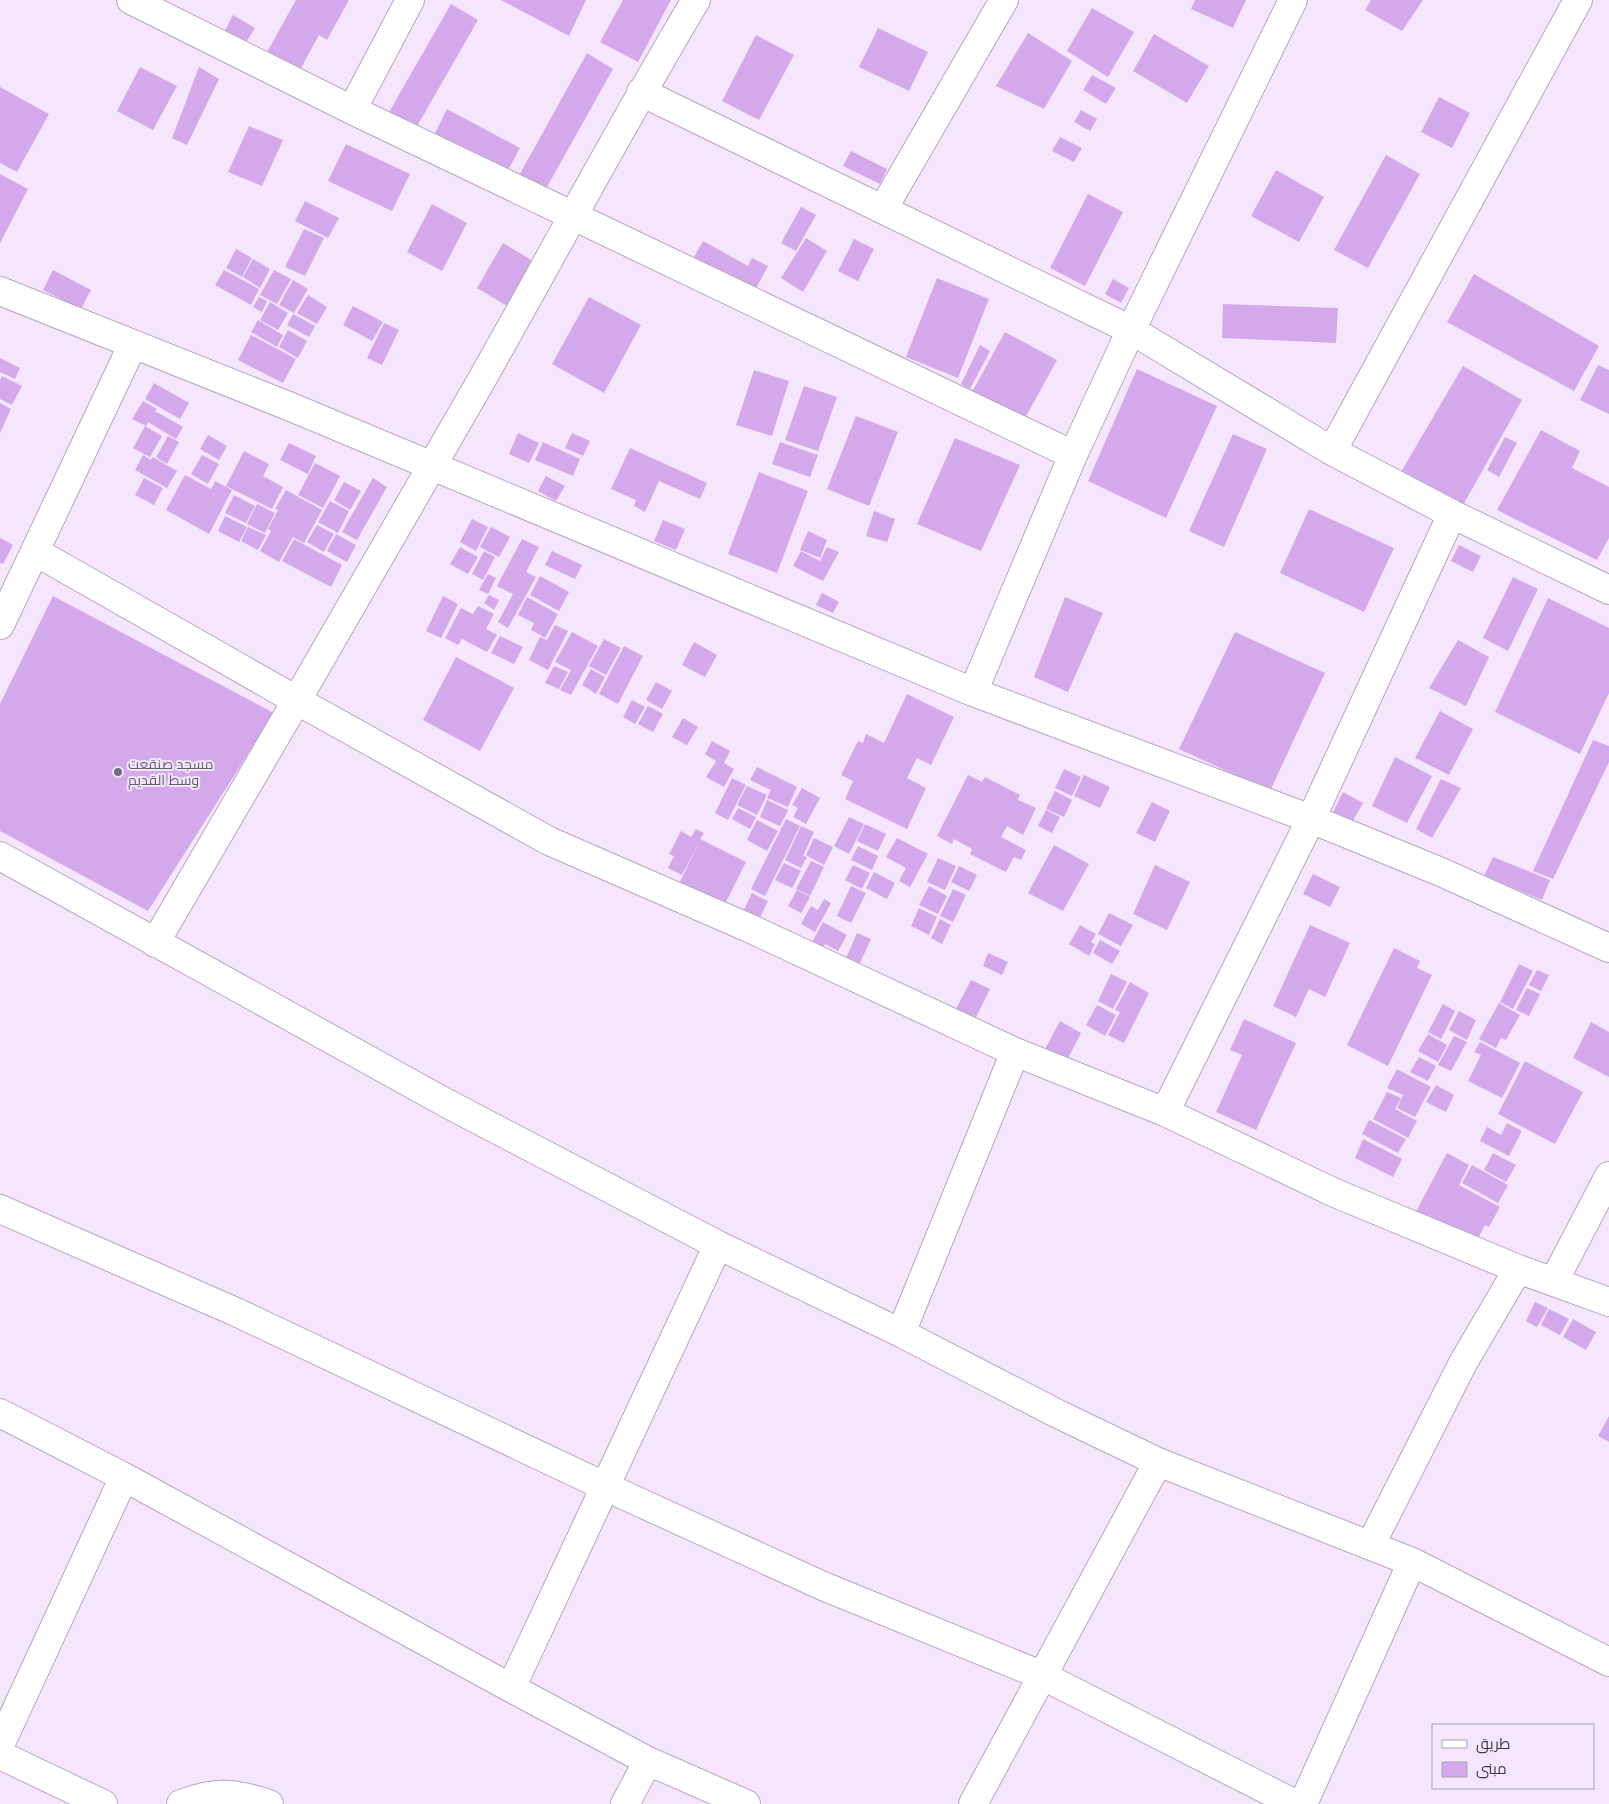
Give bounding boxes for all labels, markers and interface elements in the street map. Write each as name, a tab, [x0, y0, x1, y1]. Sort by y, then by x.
place label: مسجد صنقعت وسط القديم	[128, 756, 213, 790]
marker: مسجد صنقعت وسط القديم	[112, 766, 124, 778]
legend	[1432, 1724, 1594, 1789]
text: طريق	[1476, 1735, 1510, 1754]
text: مبنى	[1476, 1760, 1507, 1779]

